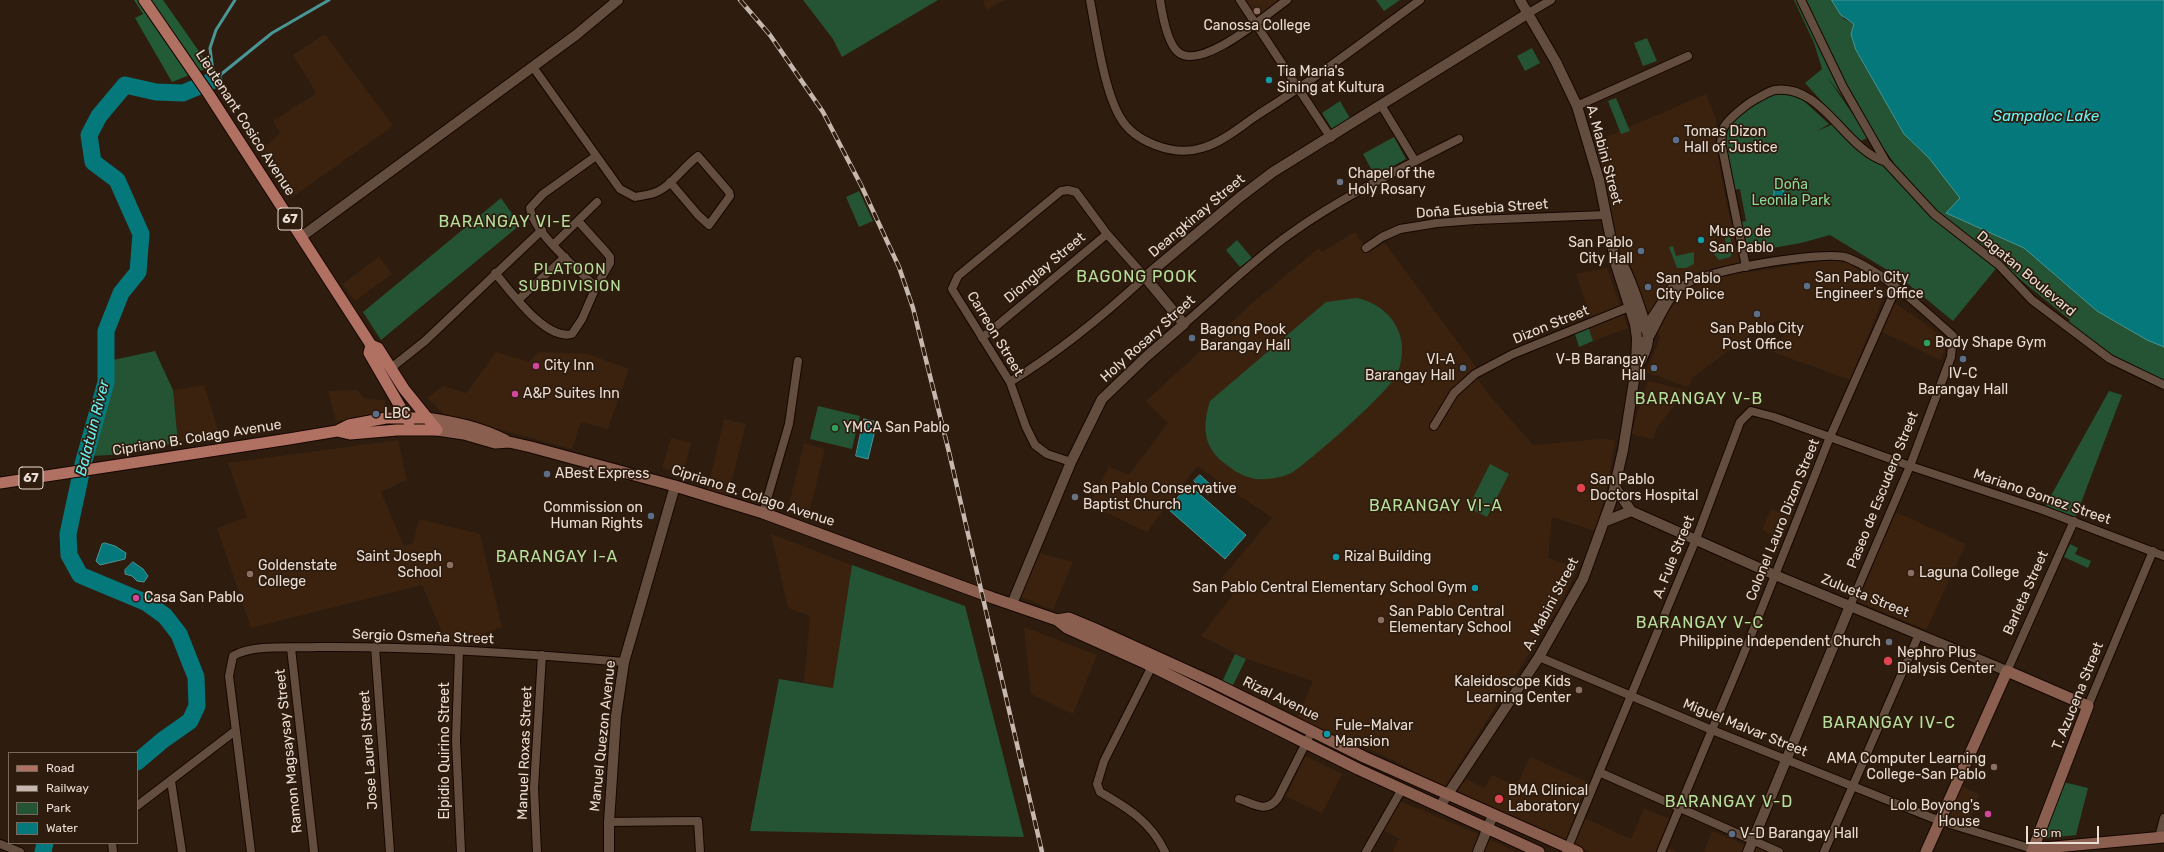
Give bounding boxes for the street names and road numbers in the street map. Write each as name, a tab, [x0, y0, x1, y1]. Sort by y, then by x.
street label: Lieutenant Cosico Avenue	[192, 47, 298, 199]
street label: A. Mabini Street	[1583, 103, 1625, 207]
street label: Deangkinay Street	[1146, 171, 1248, 261]
street label: Doña Eusebia Street	[1415, 196, 1549, 222]
road number: 67	[278, 208, 302, 230]
street label: Dagatan Boulevard	[1973, 228, 2079, 320]
street label: Dionglay Street	[1001, 229, 1089, 307]
street label: Carreon Street	[963, 289, 1027, 379]
street label: Holy Rosary Street	[1097, 292, 1199, 386]
street label: Dizon Street	[1511, 302, 1591, 348]
street label: Paseo de Escudero Street	[1844, 409, 1922, 571]
street label: Cipriano B. Colago Avenue	[111, 416, 283, 460]
street label: Colonel Lauro Dizon Street	[1743, 437, 1823, 603]
street label: Cipriano B. Colago Avenue	[669, 462, 837, 530]
street label: Mariano Gomez Street	[1971, 466, 2113, 528]
road number: 67	[19, 467, 43, 489]
street label: A. Fule Street	[1650, 513, 1698, 601]
street label: Barleta Street	[2000, 548, 2052, 638]
street label: A. Mabini Street	[1519, 555, 1583, 653]
street label: Zulueta Street	[1819, 571, 1911, 621]
street label: Sergio Osmeña Street	[352, 626, 494, 648]
street label: T. Azucena Street	[2049, 640, 2107, 752]
street label: Manuel Quezon Avenue	[587, 659, 619, 813]
street label: Ramon Magsaysay Street	[272, 668, 306, 834]
street label: Rizal Avenue	[1240, 673, 1322, 725]
street label: Elpidio Quirino Street	[437, 682, 453, 820]
street label: Manuel Roxas Street	[514, 686, 536, 820]
street label: Jose Laurel Street	[356, 690, 382, 810]
street label: Miguel Malvar Street	[1680, 695, 1810, 761]

